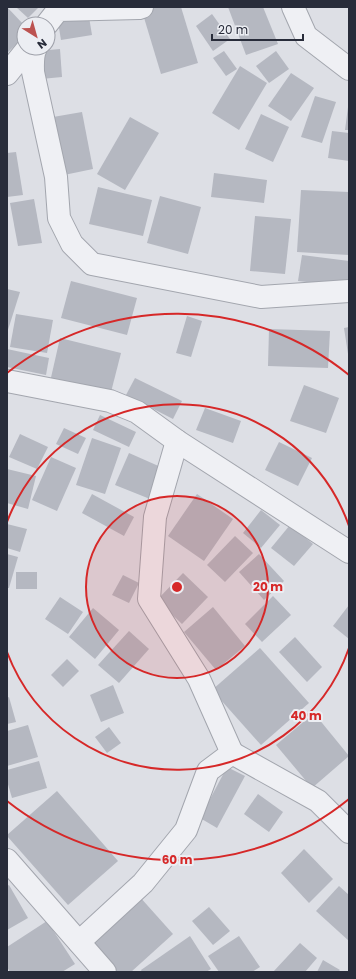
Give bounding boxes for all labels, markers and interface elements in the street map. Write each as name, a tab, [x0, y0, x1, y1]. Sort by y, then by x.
north arrow	[16, 16, 56, 56]
scale bar	[212, 16, 303, 42]
text: 20 m	[218, 21, 248, 38]
text: N	[34, 35, 50, 53]
text: 20 m	[253, 578, 283, 595]
centre of rings	[170, 580, 184, 594]
text: 40 m	[290, 707, 322, 724]
text: 60 m	[162, 851, 193, 868]

